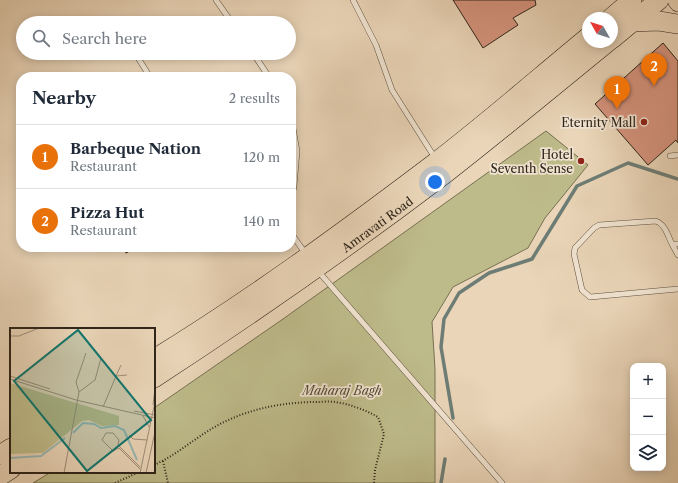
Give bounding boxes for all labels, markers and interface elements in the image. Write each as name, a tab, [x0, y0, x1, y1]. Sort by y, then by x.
north arrow	[582, 12, 618, 48]
search box	[16, 16, 296, 60]
icon: search	[30, 27, 52, 49]
text: Search here	[62, 29, 147, 48]
pin: 2	[641, 53, 667, 86]
pin: 1	[604, 76, 630, 109]
text: Nearby	[32, 88, 96, 108]
text: 2 results	[229, 90, 280, 106]
place label: Eternity Mall	[561, 115, 636, 130]
marker: Eternity Mall	[639, 117, 649, 127]
text: Barbeque Nation	[70, 139, 201, 158]
place label: Hotel Seventh Sense	[491, 147, 573, 176]
text: 1	[42, 149, 48, 165]
text: 120 m	[243, 149, 280, 165]
marker: Hotel Seventh Sense	[576, 156, 586, 166]
text: Restaurant	[70, 158, 137, 174]
your location	[425, 172, 445, 192]
street label: Amravati Road	[338, 193, 416, 256]
text: Pizza Hut	[70, 203, 144, 222]
text: 2	[41, 213, 49, 229]
text: 140 m	[243, 213, 280, 229]
text: Restaurant	[70, 222, 137, 238]
inset map	[10, 328, 155, 473]
map controls	[630, 363, 666, 471]
button: +	[630, 363, 666, 399]
park label: Maharaj Bagh	[300, 383, 382, 398]
button: −	[630, 399, 666, 435]
button: layers	[630, 435, 666, 471]

